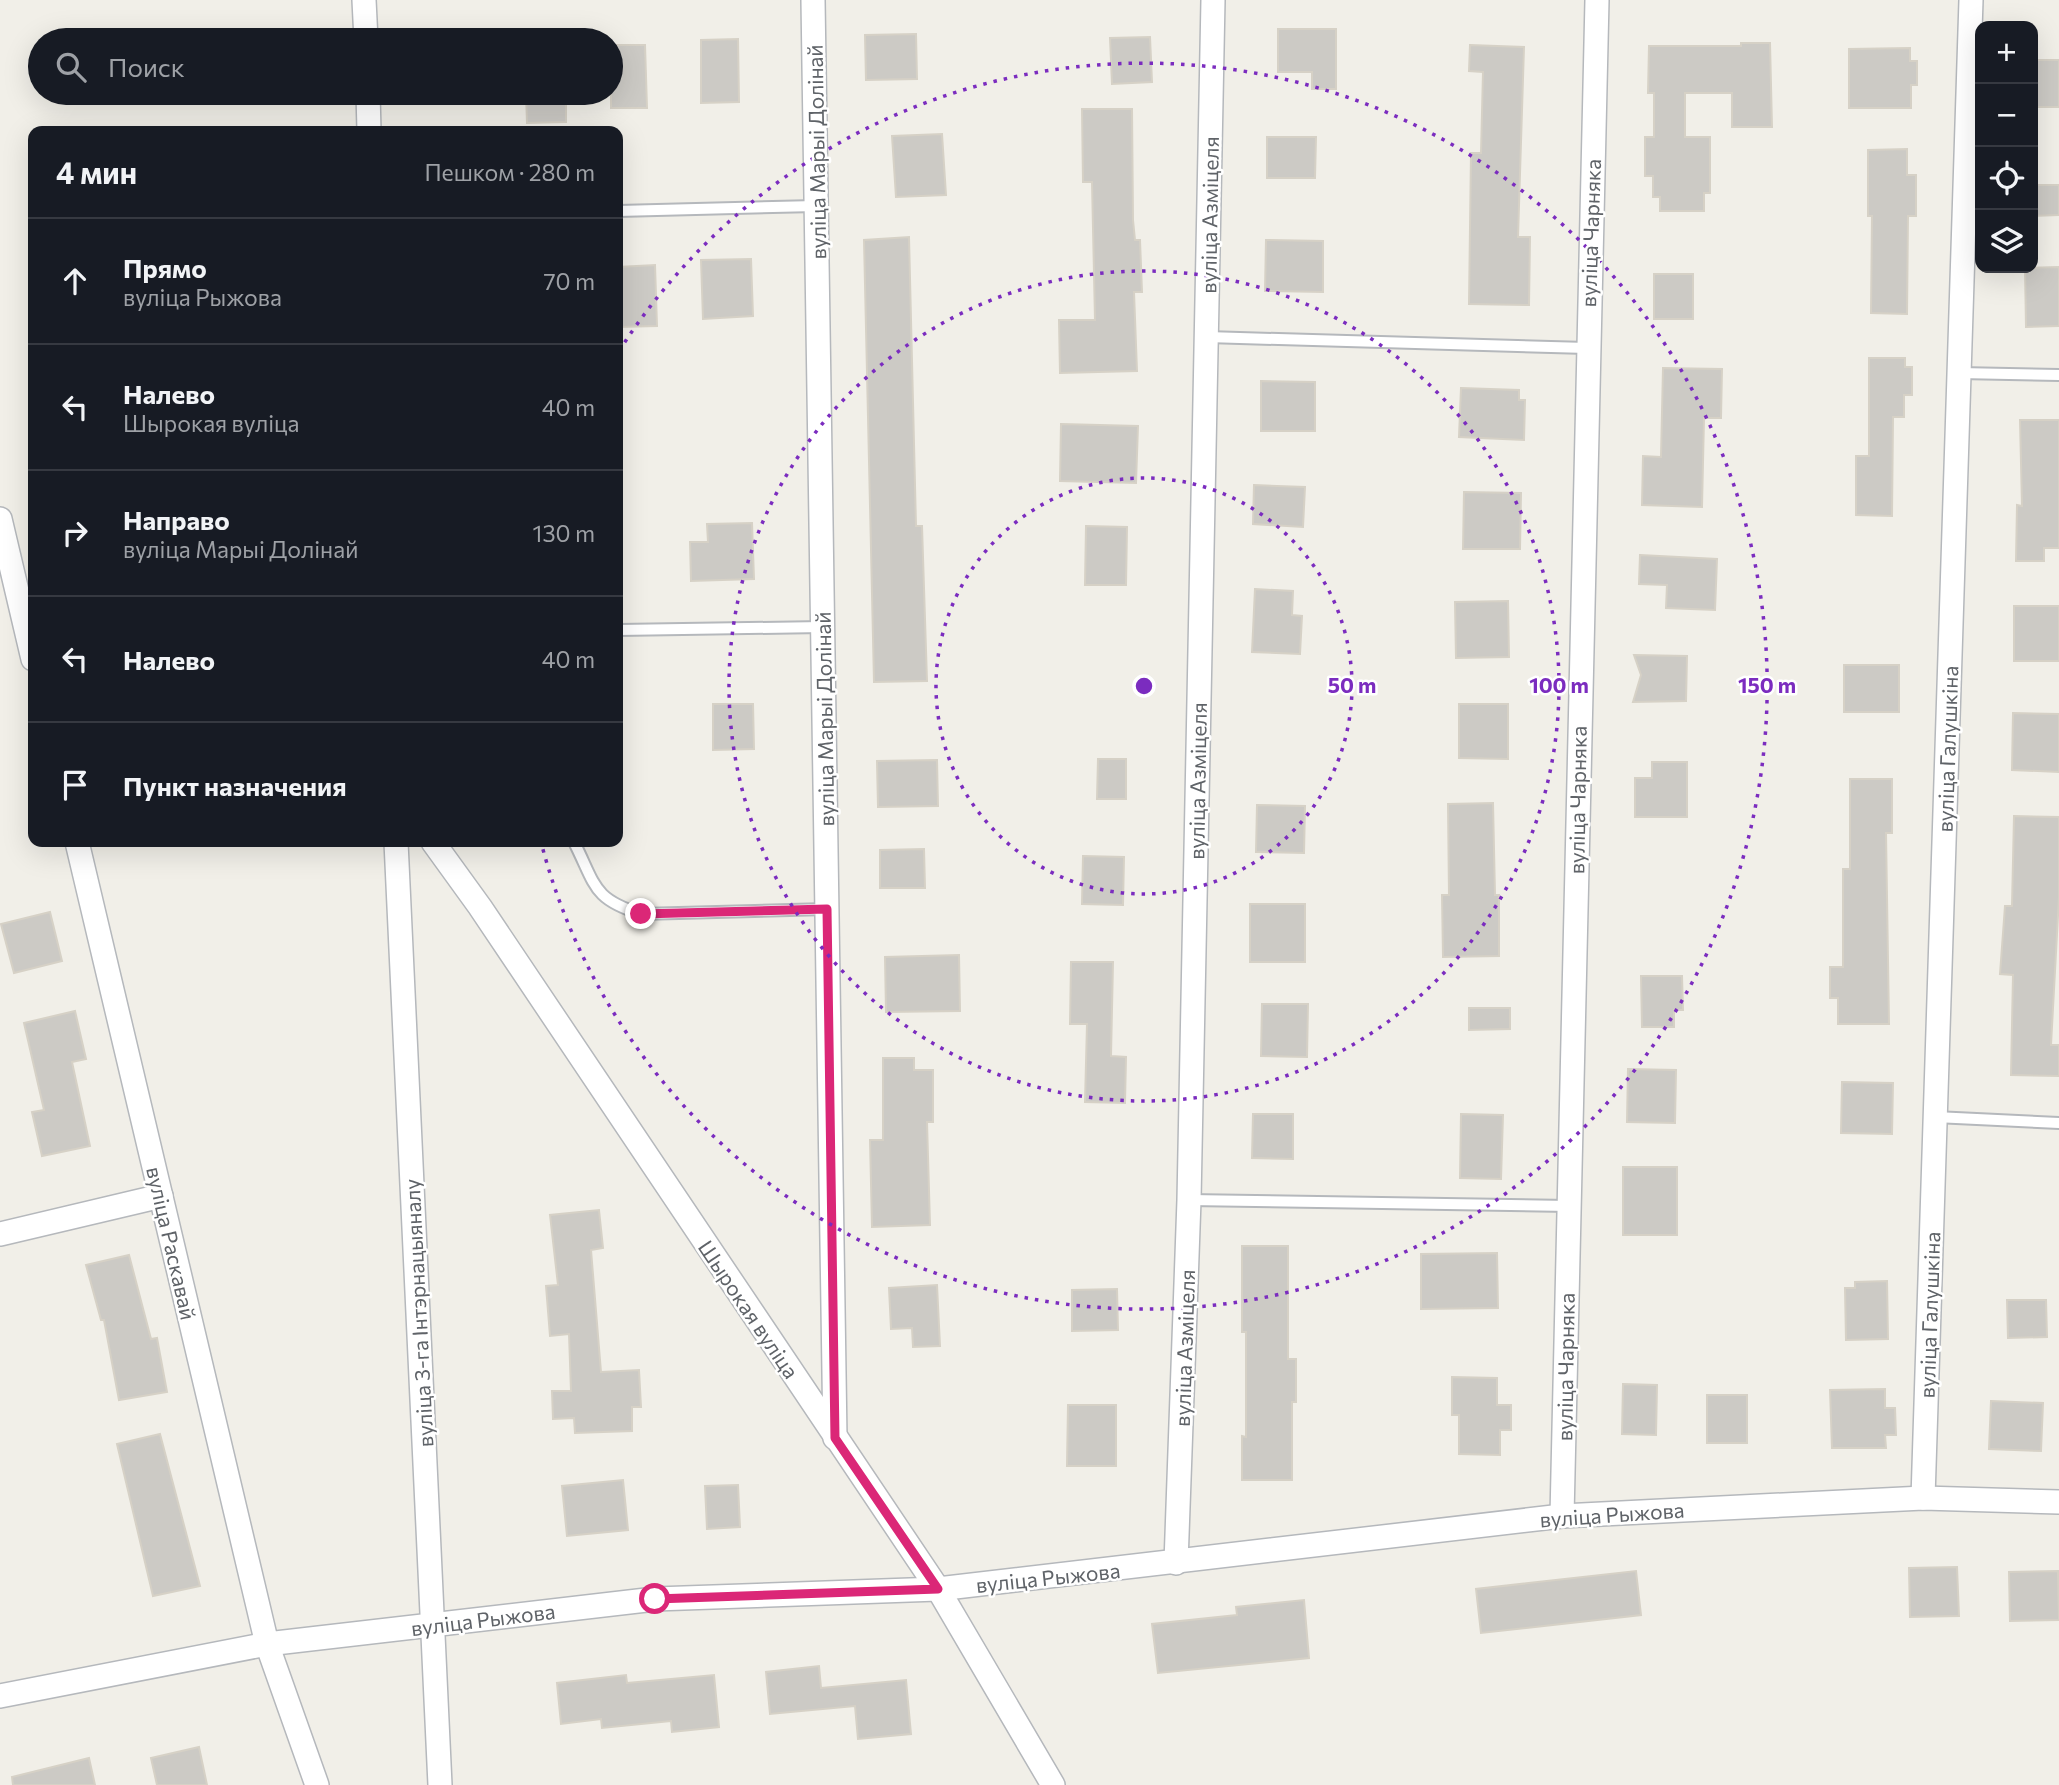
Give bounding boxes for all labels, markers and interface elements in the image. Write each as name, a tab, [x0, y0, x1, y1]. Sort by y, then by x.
map controls	[1975, 21, 2038, 273]
button: +	[1975, 21, 2038, 84]
search box	[28, 28, 623, 105]
street label: вуліца Марыі Долінай	[802, 44, 830, 260]
icon: search	[52, 48, 90, 86]
text: Поиск	[108, 51, 185, 82]
button: −	[1975, 84, 2038, 147]
street label: вуліца Азміцеля	[1195, 136, 1223, 294]
button: locate	[1975, 147, 2038, 210]
text: 4 мин	[56, 153, 137, 190]
text: Пешком · 280 m	[424, 158, 595, 186]
street label: вуліца Чарняка	[1575, 158, 1605, 308]
button: layers	[1975, 210, 2038, 273]
text: Прямо	[123, 252, 207, 283]
icon: ahead	[56, 262, 94, 300]
text: 70 m	[543, 267, 595, 295]
text: вуліца Рыжова	[123, 283, 282, 311]
text: Налево	[123, 378, 215, 409]
icon: left	[56, 388, 94, 426]
text: 40 m	[542, 393, 595, 421]
text: Шырокая вуліца	[123, 409, 299, 437]
text: Направо	[123, 504, 230, 535]
icon: right	[56, 514, 94, 552]
text: 130 m	[533, 519, 595, 547]
text: вуліца Марыі Долінай	[123, 535, 358, 563]
street label: вуліца Марыі Долінай	[810, 611, 838, 827]
icon: left	[56, 640, 94, 678]
text: Налево	[123, 644, 215, 675]
text: 40 m	[542, 645, 595, 673]
street label: вуліца Галушкіна	[1932, 665, 1962, 833]
text: 50 m	[1328, 672, 1376, 697]
text: 100 m	[1529, 672, 1589, 697]
text: 150 m	[1738, 672, 1796, 697]
centre of rings	[1132, 674, 1156, 698]
street label: вуліца Азміцеля	[1183, 702, 1211, 860]
street label: вуліца Чарняка	[1563, 726, 1591, 874]
icon: arrive	[56, 766, 94, 804]
text: Пункт назначения	[123, 770, 347, 801]
route end	[625, 898, 656, 929]
street label: вуліца Раскавай	[142, 1164, 202, 1322]
street label: вуліца 3-га Інтэрнацыяналу	[398, 1178, 438, 1448]
street label: вуліца Галушкіна	[1914, 1231, 1944, 1399]
street label: Шырокая вуліца	[694, 1235, 804, 1383]
street label: вуліца Азміцеля	[1169, 1269, 1199, 1427]
street label: вуліца Чарняка	[1551, 1293, 1579, 1441]
street label: вуліца Рыжова	[1539, 1496, 1685, 1532]
street label: вуліца Рыжова	[975, 1557, 1121, 1597]
route start	[639, 1583, 670, 1614]
street label: вуліца Рыжова	[409, 1598, 557, 1640]

